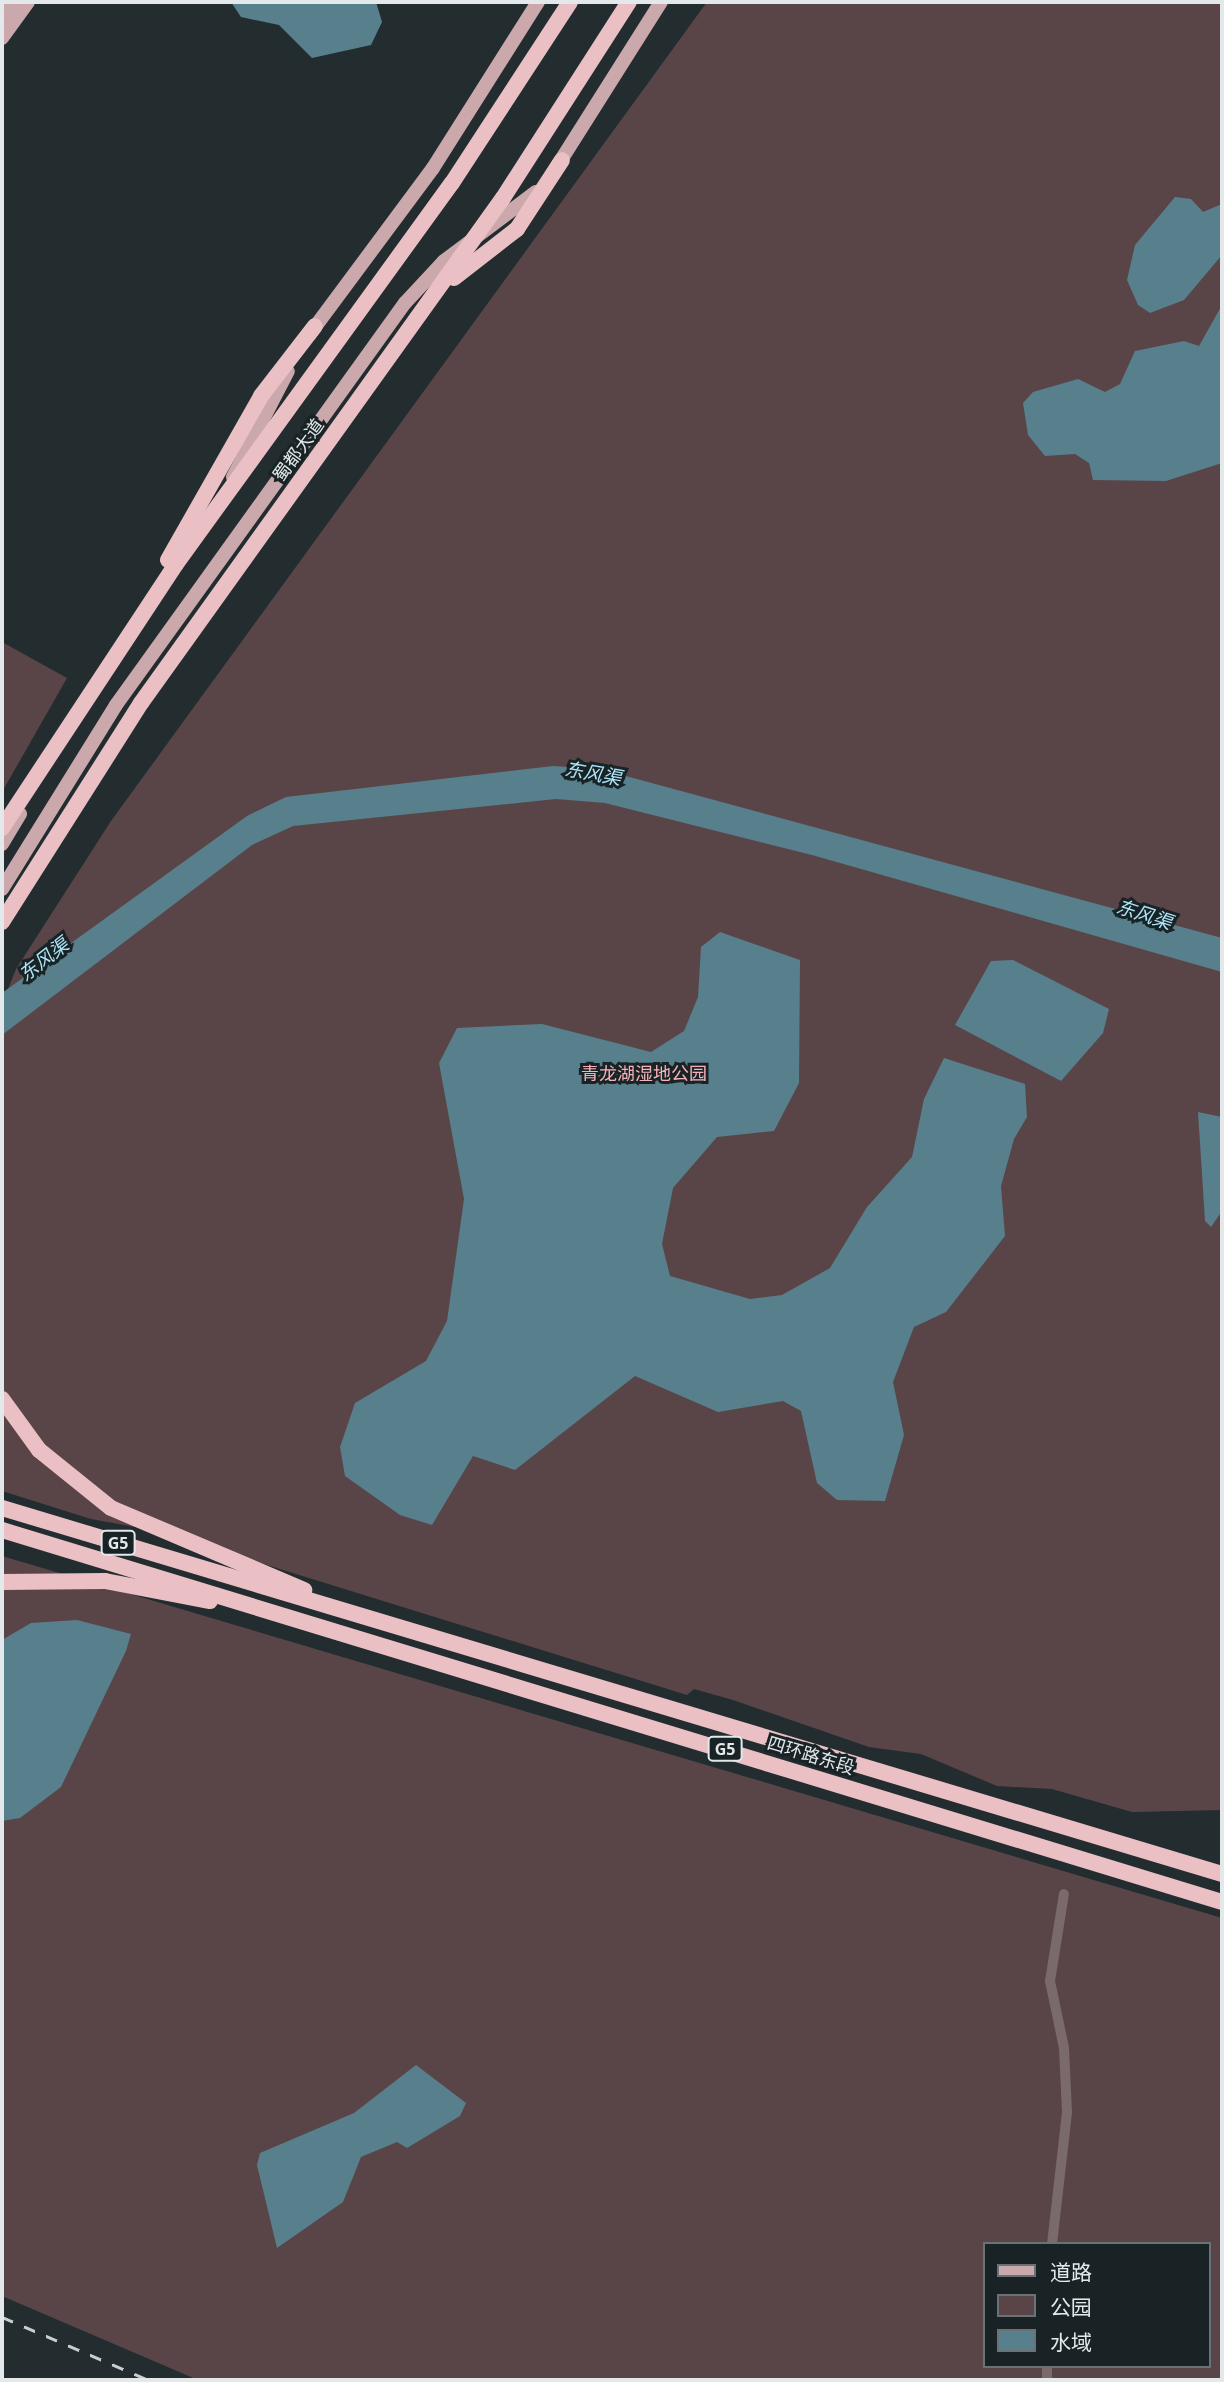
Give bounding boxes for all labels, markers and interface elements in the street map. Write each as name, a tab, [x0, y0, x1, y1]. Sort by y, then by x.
street label: 蜀都大道	[268, 415, 328, 485]
water label: 东风渠	[563, 758, 623, 790]
water label: 东风渠	[1113, 895, 1175, 935]
water label: 东风渠	[15, 933, 73, 987]
park label: 青龙湖湿地公园	[581, 1062, 707, 1084]
road number: G5	[100, 1530, 136, 1555]
street label: 四环路东段	[765, 1732, 857, 1778]
road number: G5	[708, 1736, 742, 1762]
legend	[982, 2242, 1210, 2368]
text: 道路	[1050, 2258, 1092, 2286]
text: 公园	[1050, 2293, 1092, 2321]
text: 水域	[1050, 2328, 1092, 2356]

